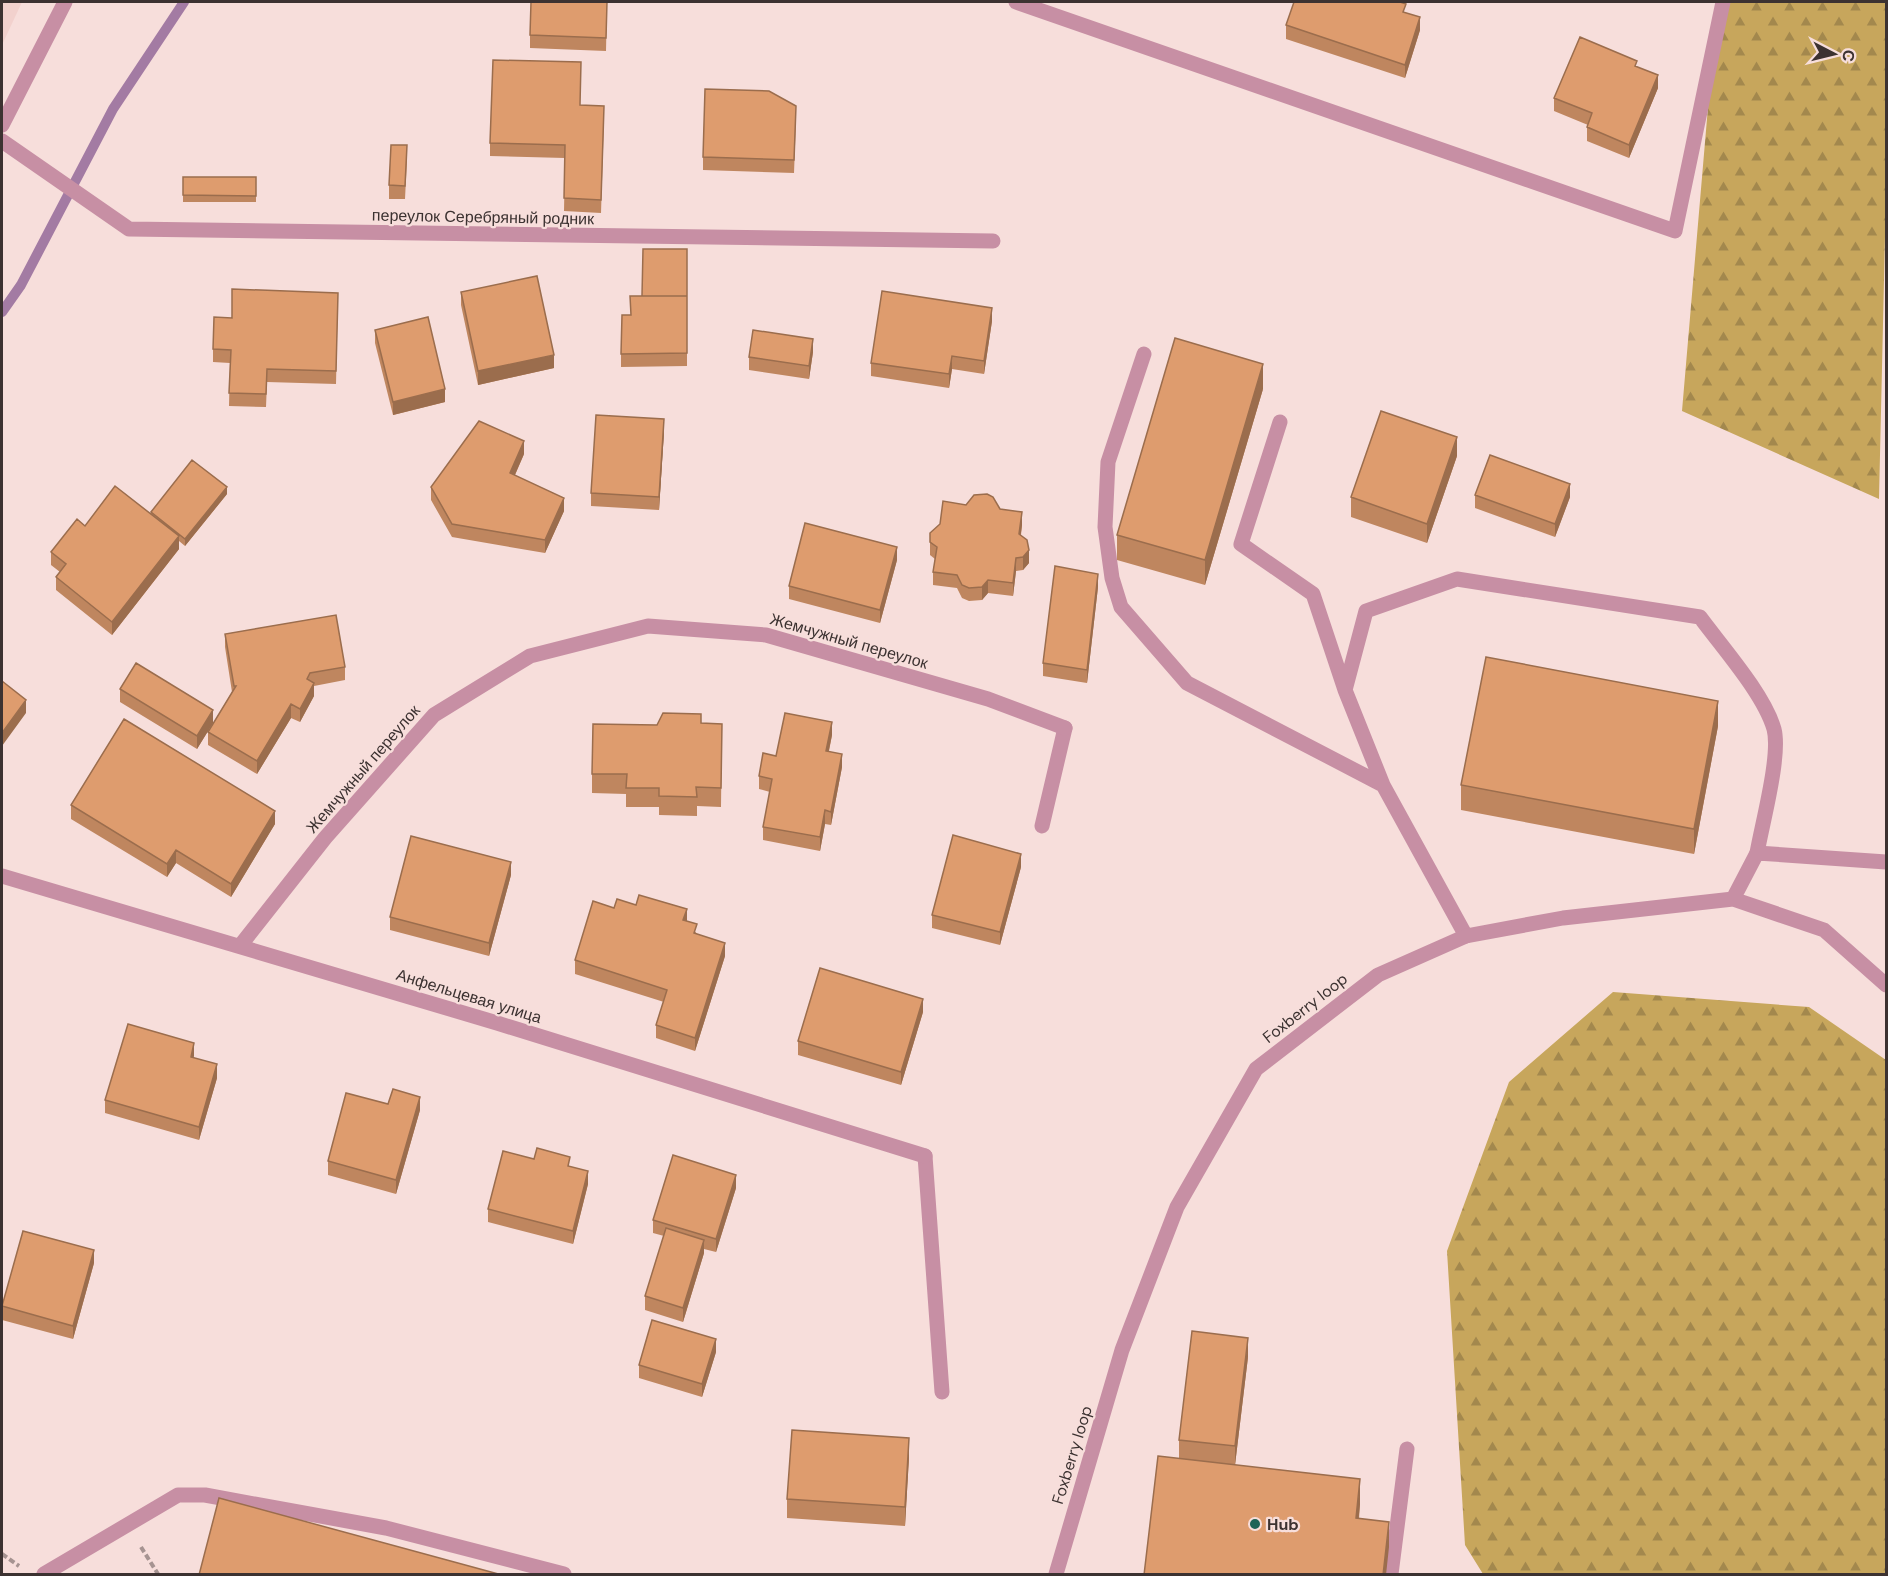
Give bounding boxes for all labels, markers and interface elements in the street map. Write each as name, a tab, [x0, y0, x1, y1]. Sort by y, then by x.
north arrow	[1804, 24, 1864, 84]
text: С	[1837, 49, 1860, 63]
street label: переулок Серебряный родник	[372, 205, 595, 229]
street label: Жемчужный переулок	[768, 608, 931, 674]
street label: Жемчужный переулок	[301, 700, 425, 838]
street label: Анфельцевая улица	[394, 964, 544, 1028]
street label: Foxberry loop	[1258, 968, 1352, 1048]
street label: Foxberry loop	[1047, 1403, 1097, 1507]
place label: Hub	[1267, 1514, 1299, 1535]
marker: Hub	[1248, 1517, 1262, 1531]

